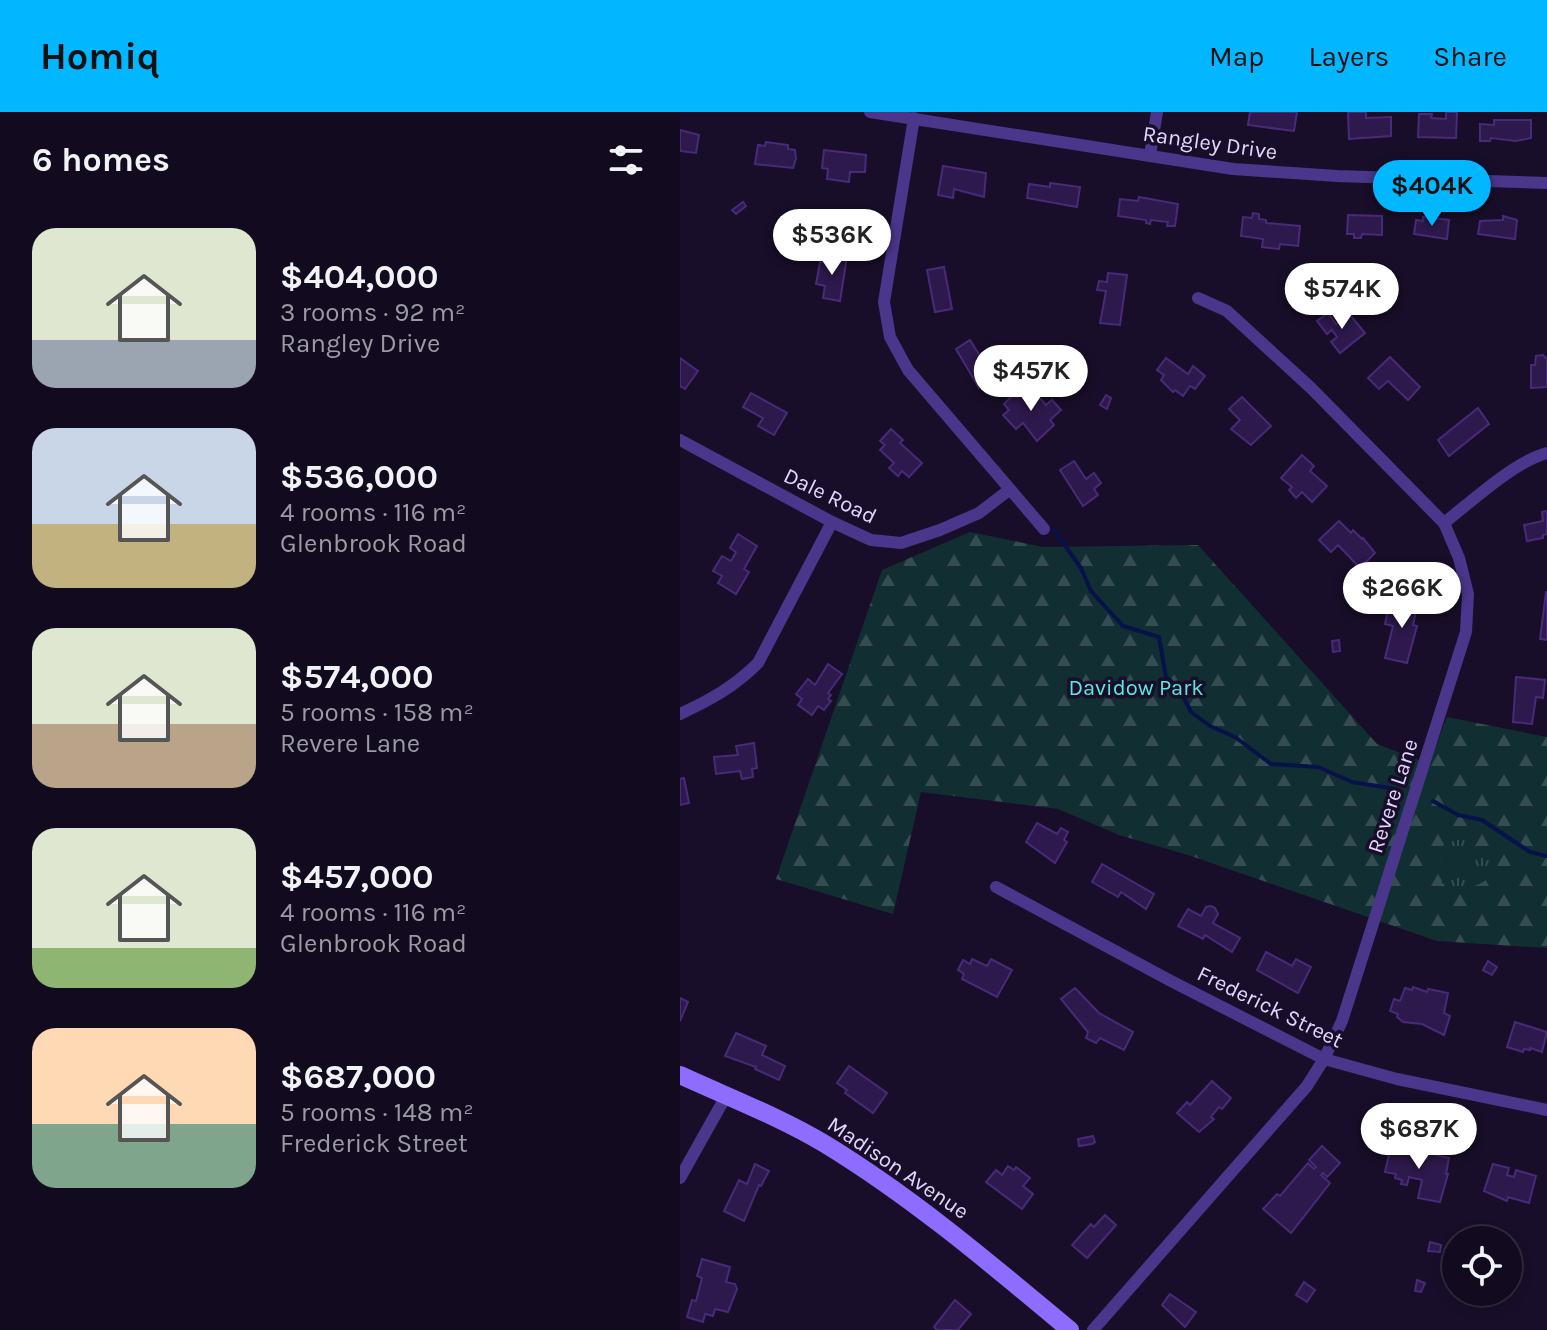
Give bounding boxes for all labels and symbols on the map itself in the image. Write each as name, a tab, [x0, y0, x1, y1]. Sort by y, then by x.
street label: Rangley Drive	[1141, 121, 1279, 165]
pin: $404K	[1376, 160, 1488, 228]
pin: $536K	[776, 209, 888, 277]
pin: $574K	[1286, 263, 1398, 331]
pin: $457K	[975, 345, 1087, 413]
street label: Dale Road	[779, 462, 881, 530]
pin: $266K	[1346, 562, 1458, 630]
park label: Davidow Park	[1068, 675, 1204, 701]
street label: Revere Lane	[1362, 736, 1424, 856]
street label: Frederick Street	[1193, 960, 1347, 1054]
pin: $687K	[1363, 1103, 1475, 1171]
street label: Madison Avenue	[822, 1111, 974, 1225]

